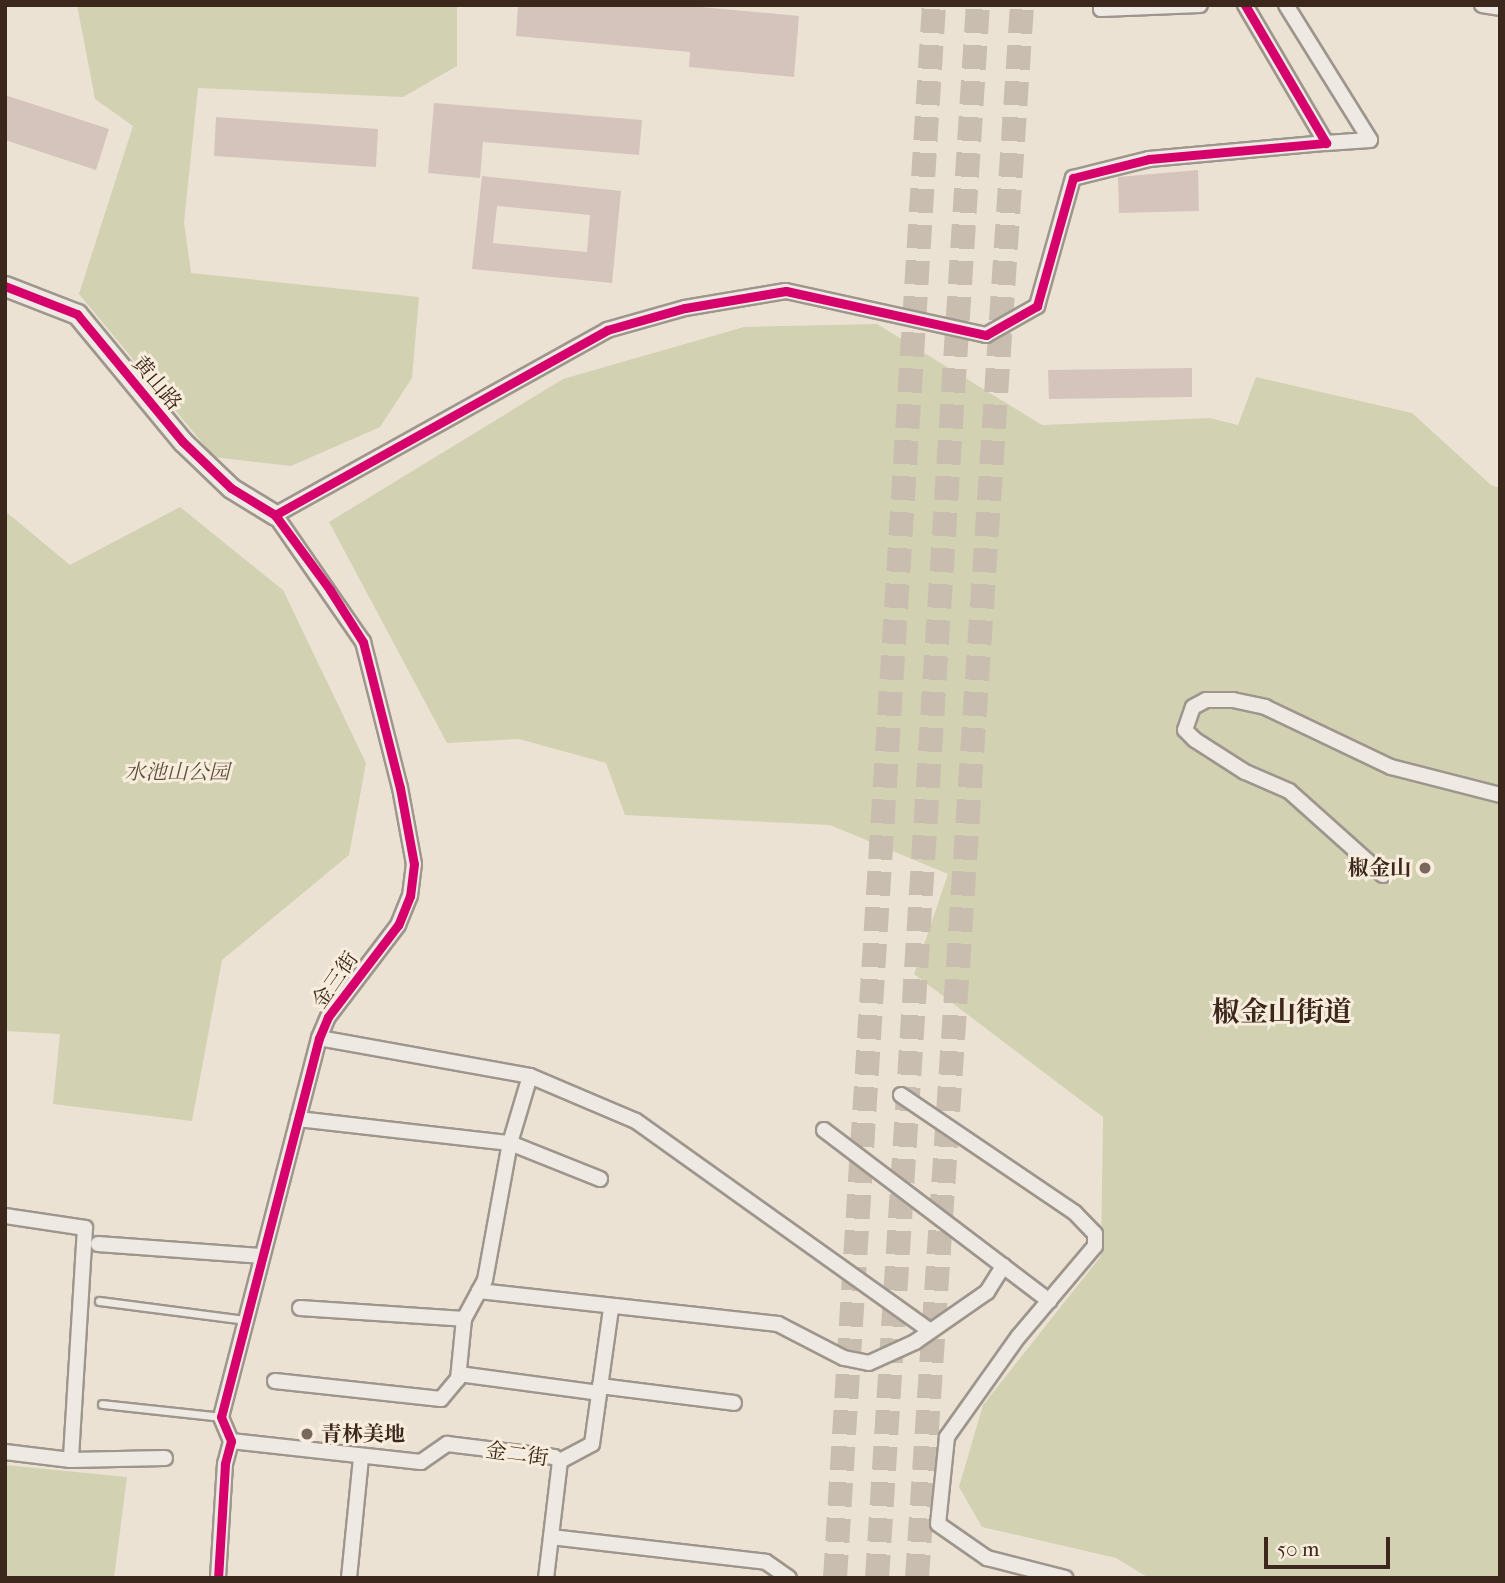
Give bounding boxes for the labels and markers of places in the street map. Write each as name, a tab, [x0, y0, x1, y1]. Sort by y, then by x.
place label: 椒金山	[1348, 855, 1411, 881]
marker: 椒金山	[1417, 860, 1433, 876]
place label: 青林美地	[321, 1421, 405, 1447]
marker: 青林美地	[299, 1426, 315, 1442]

